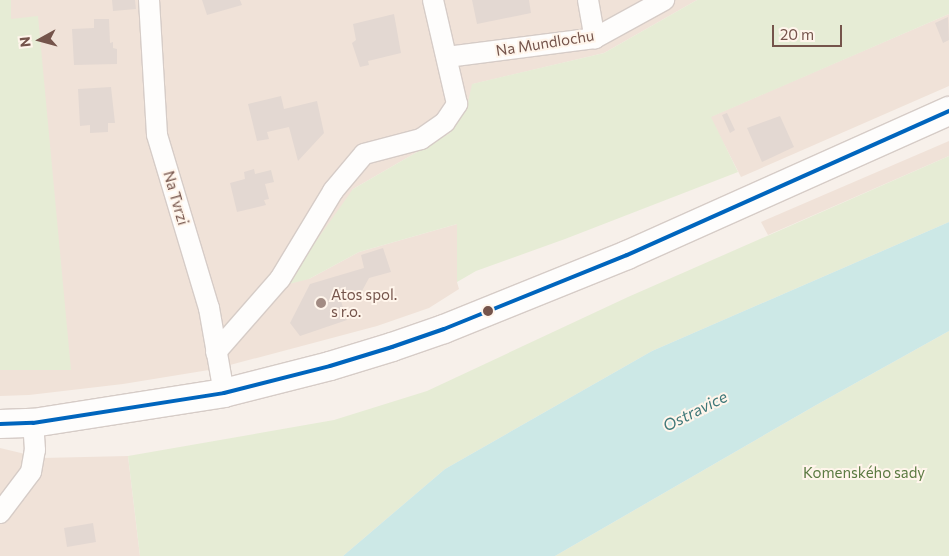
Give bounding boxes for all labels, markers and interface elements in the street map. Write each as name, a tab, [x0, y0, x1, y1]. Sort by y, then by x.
north arrow	[15, 15, 65, 65]
scale bar	[774, 15, 844, 47]
text: 20 m	[780, 25, 814, 43]
street label: Na Mundlochu	[495, 26, 595, 60]
text: N	[16, 36, 34, 48]
street label: Na Tvrzi	[160, 169, 192, 227]
place label: Atos spol. s r.o.	[331, 285, 397, 320]
marker: Atos spol. s r.o.	[315, 297, 327, 309]
unlabelled marker	[483, 306, 493, 316]
water label: Ostravice	[660, 387, 730, 435]
park label: Komenského sady	[803, 464, 925, 482]

